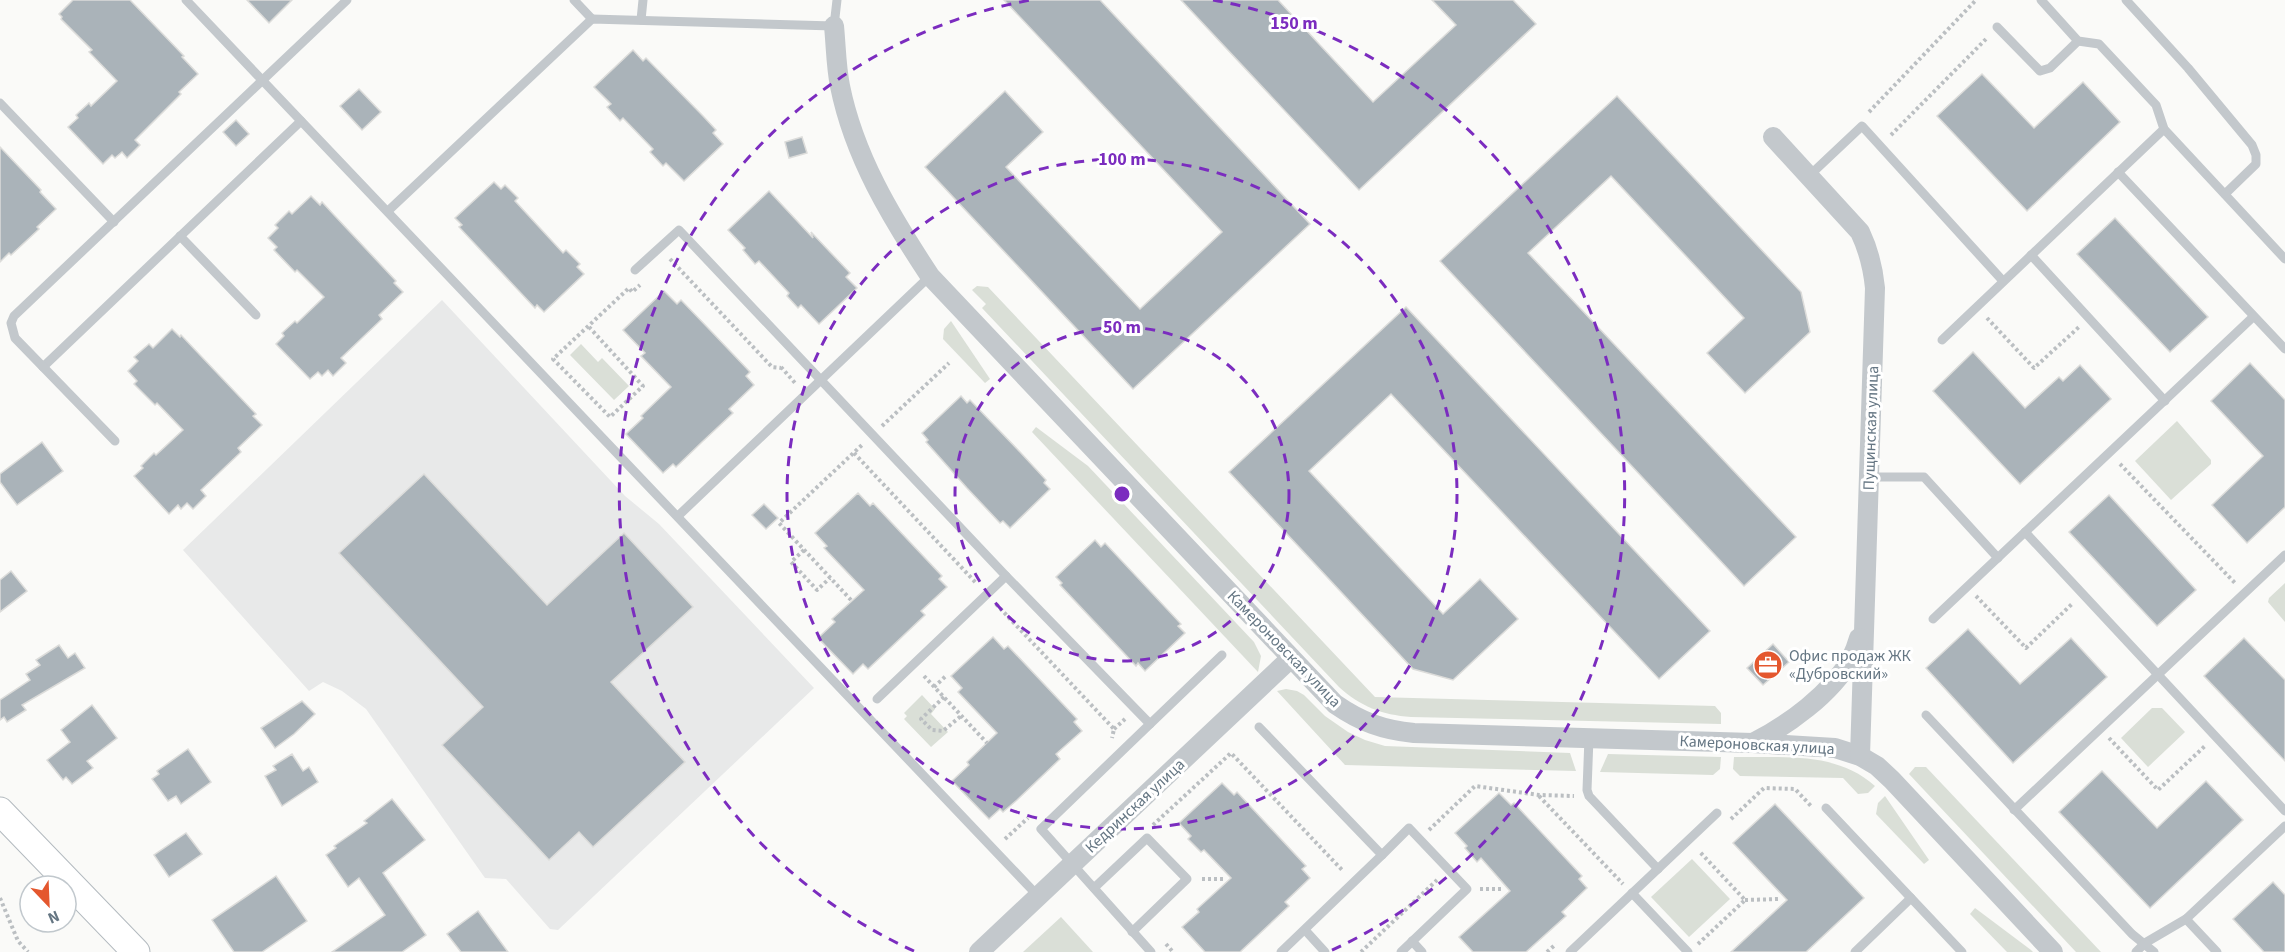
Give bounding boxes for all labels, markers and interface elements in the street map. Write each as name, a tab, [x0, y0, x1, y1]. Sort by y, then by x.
text: 150 m	[1270, 11, 1318, 36]
text: 100 m	[1098, 147, 1146, 172]
text: 50 m	[1103, 315, 1141, 340]
street label: Пущинская улица	[1858, 365, 1884, 491]
centre of rings	[1112, 484, 1132, 504]
street label: Камероновская улица	[1222, 586, 1346, 712]
place label: Офис продаж ЖК «Дубровский»	[1789, 645, 1911, 685]
office icon: Офис продаж ЖК «Дубровский»	[1752, 649, 1784, 681]
street label: Камероновская улица	[1679, 730, 1835, 760]
street label: Кедринская улица	[1080, 754, 1190, 858]
north arrow	[18, 874, 78, 934]
text: N	[44, 905, 63, 929]

